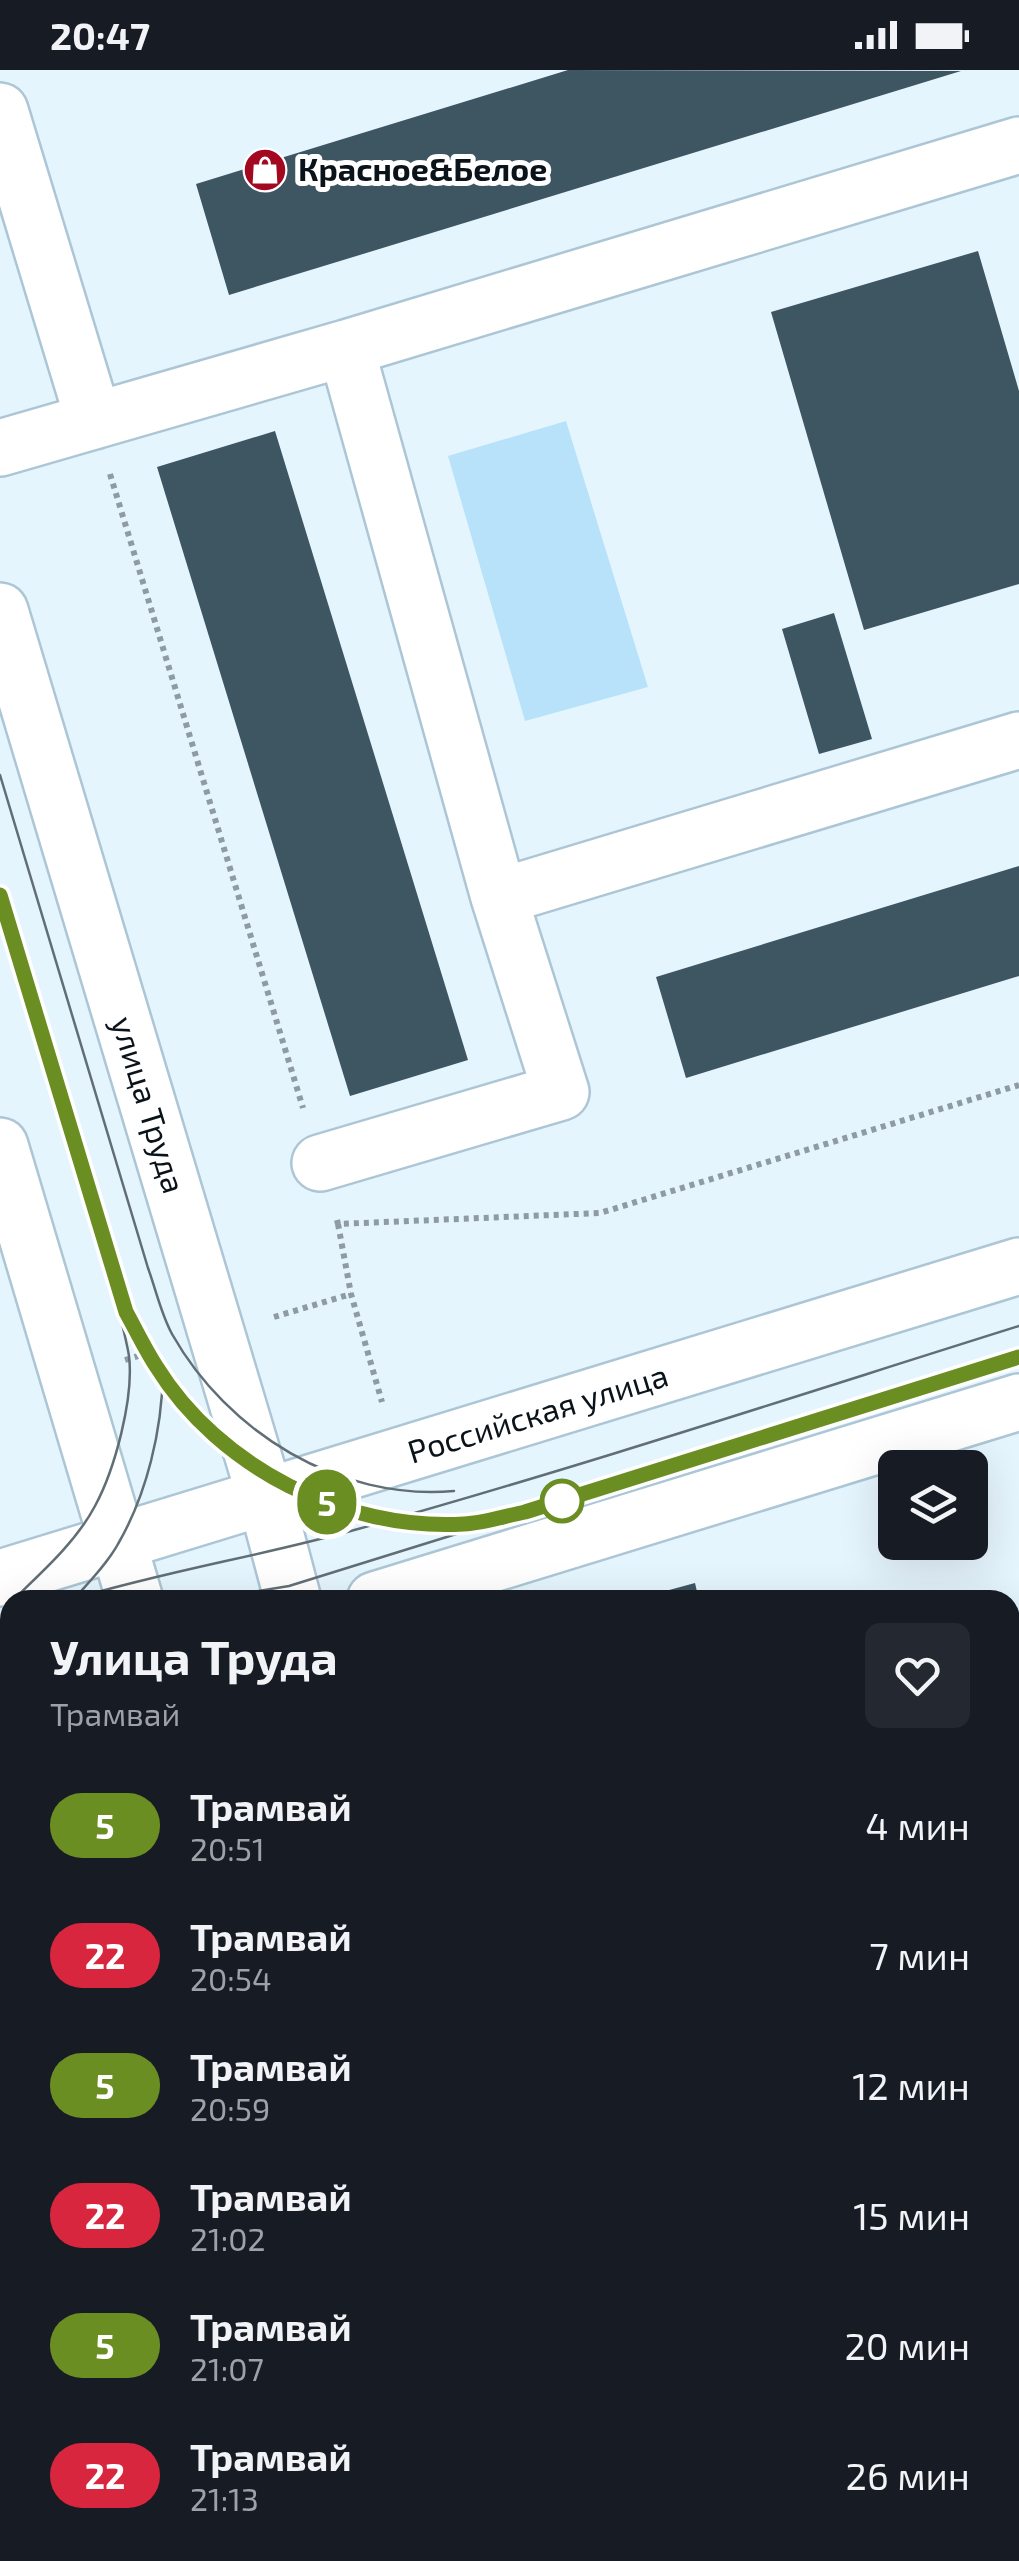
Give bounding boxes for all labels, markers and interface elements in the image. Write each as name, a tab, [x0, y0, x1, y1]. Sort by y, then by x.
text: 20:47	[50, 12, 150, 58]
shop icon: Красное&Белое	[242, 147, 288, 193]
place label: Красное&Белое	[298, 149, 547, 187]
street label: улица Труда	[104, 1011, 195, 1198]
street label: Российская улица	[403, 1354, 672, 1471]
map controls	[878, 1450, 988, 1560]
button: layers	[878, 1450, 988, 1560]
line badge: 5	[294, 1470, 360, 1534]
unlabelled marker	[541, 1480, 583, 1522]
text: 5	[317, 1481, 337, 1523]
button: heart	[865, 1623, 970, 1728]
text: Улица Труда	[50, 1627, 338, 1685]
text: Трамвай	[50, 1694, 180, 1732]
text: Трамвай	[190, 1783, 352, 1829]
text: 4 мин	[865, 1802, 970, 1848]
text: 5	[95, 1804, 115, 1846]
text: 20:51	[190, 1829, 265, 1867]
text: Трамвай	[190, 1913, 352, 1959]
text: 7 мин	[869, 1932, 970, 1978]
text: 22	[85, 1934, 125, 1976]
text: 20:54	[190, 1959, 272, 1997]
text: Трамвай	[190, 2043, 352, 2089]
text: 12 мин	[852, 2062, 970, 2108]
text: 5	[95, 2064, 115, 2106]
text: 20:59	[190, 2089, 270, 2127]
text: Трамвай	[190, 2173, 352, 2219]
text: 15 мин	[853, 2192, 970, 2238]
text: 22	[85, 2194, 125, 2236]
text: 21:02	[190, 2219, 266, 2257]
text: Трамвай	[190, 2303, 352, 2349]
text: 20 мин	[844, 2322, 970, 2368]
text: 5	[95, 2324, 115, 2366]
text: 21:07	[190, 2349, 264, 2387]
text: Трамвай	[190, 2433, 352, 2479]
text: 26 мин	[846, 2452, 970, 2498]
text: 22	[85, 2454, 125, 2496]
text: 21:13	[190, 2479, 259, 2517]

